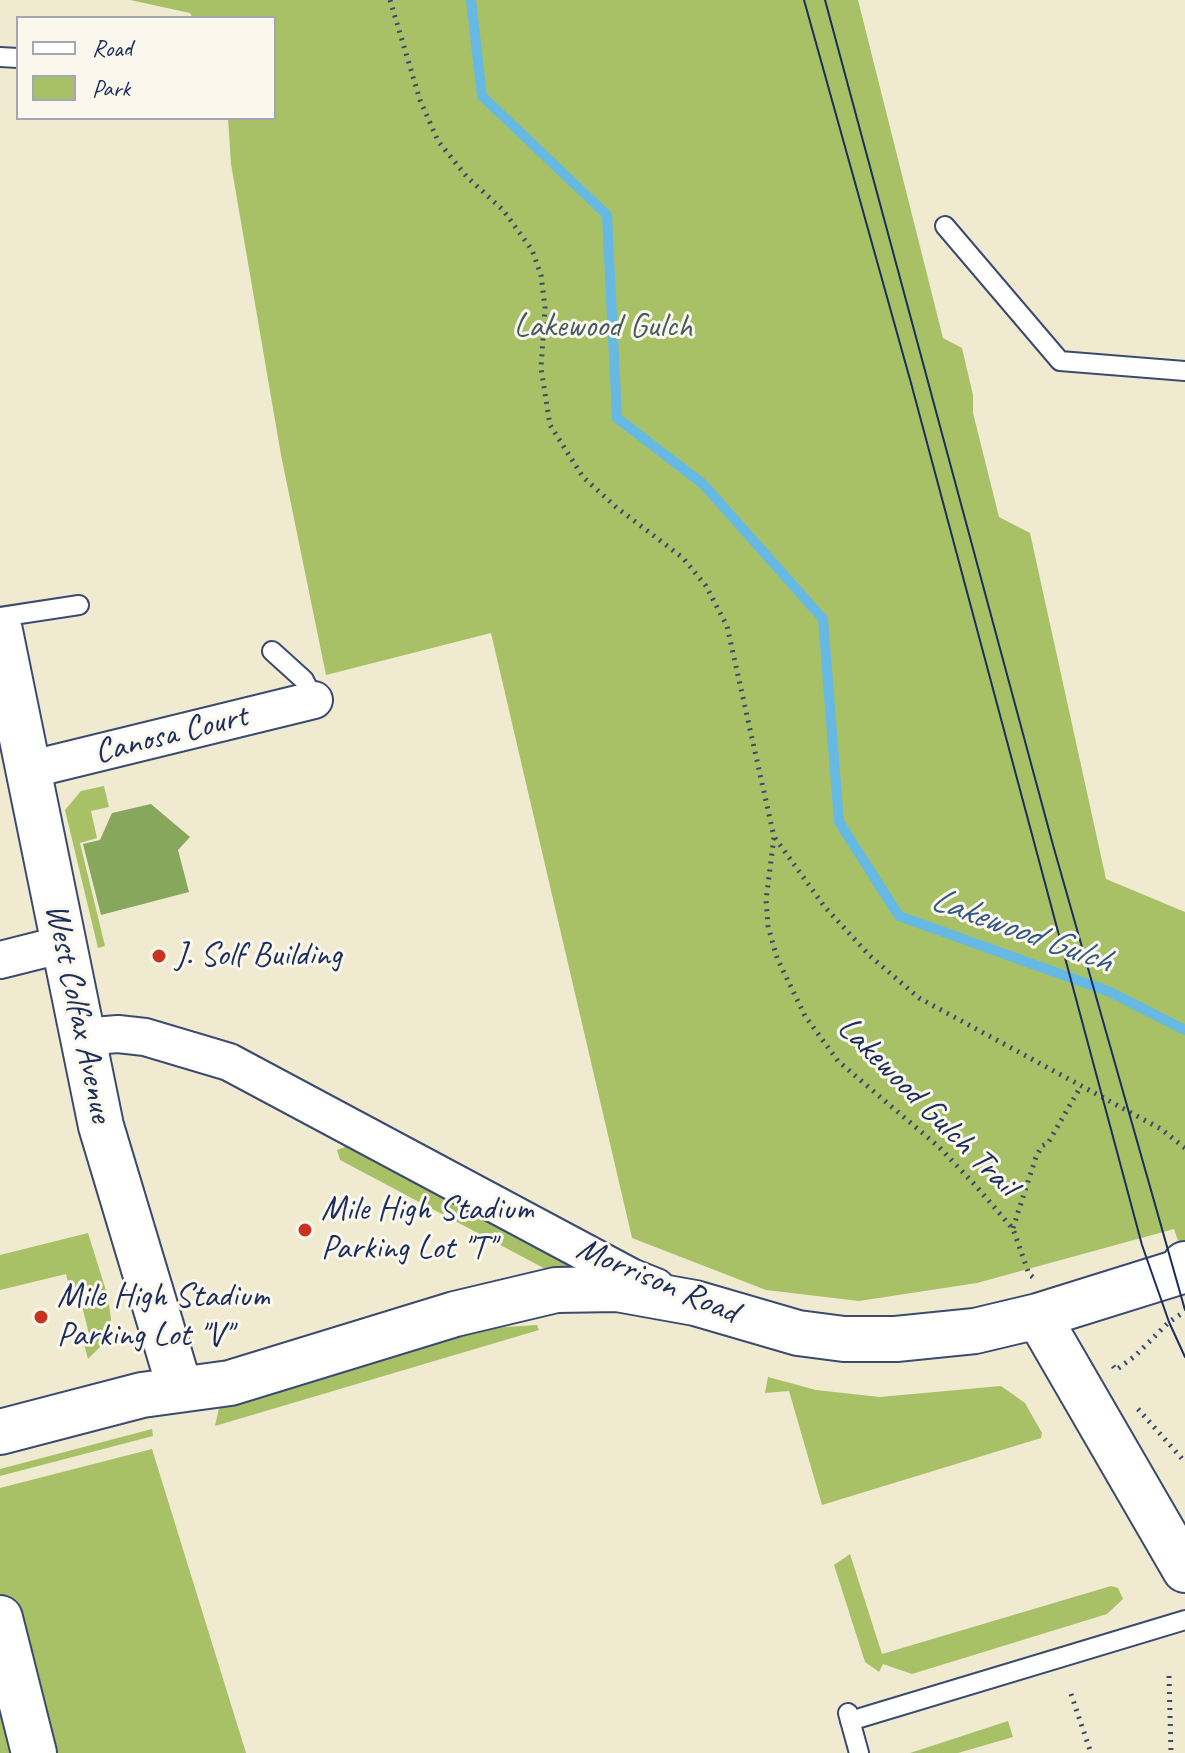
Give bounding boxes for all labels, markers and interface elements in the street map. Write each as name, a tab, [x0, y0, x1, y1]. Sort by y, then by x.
legend	[16, 16, 276, 120]
text: Road	[92, 33, 132, 63]
text: Park	[92, 73, 130, 103]
park label: Lakewood Gulch	[514, 307, 692, 347]
street label: Canosa Court	[90, 696, 252, 774]
water label: Lakewood Gulch	[925, 878, 1117, 984]
street label: West Colfax Avenue	[35, 900, 121, 1126]
place label: J. Solf Building	[175, 936, 342, 976]
marker: J. Solf Building	[150, 947, 168, 965]
street label: Lakewood Gulch Trail	[828, 1008, 1026, 1206]
place label: Mile High Stadium Parking Lot "T"	[321, 1190, 533, 1270]
marker: Mile High Stadium Parking Lot "T"	[296, 1221, 314, 1239]
street label: Morrison Road	[570, 1229, 744, 1333]
place label: Mile High Stadium Parking Lot "V"	[57, 1277, 269, 1356]
marker: Mile High Stadium Parking Lot "V"	[32, 1308, 50, 1326]

